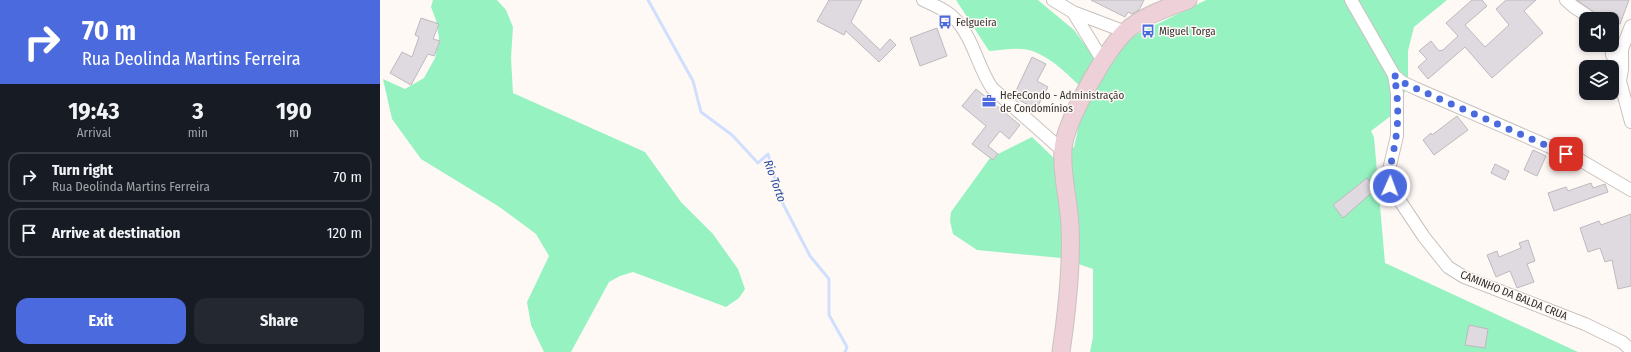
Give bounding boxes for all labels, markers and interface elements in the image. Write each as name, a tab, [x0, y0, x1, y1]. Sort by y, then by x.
map controls	[1579, 12, 1619, 100]
button: sound	[1579, 12, 1619, 52]
text: 70 m	[82, 14, 136, 47]
bus stop icon: Felgueira	[937, 14, 953, 30]
icon: right	[16, 16, 68, 68]
place label: Felgueira	[956, 16, 997, 29]
bus stop icon: Miguel Torga	[1140, 23, 1156, 39]
place label: Miguel Torga	[1159, 25, 1216, 38]
text: Rua Deolinda Martins Ferreira	[82, 48, 300, 70]
button: layers	[1579, 60, 1619, 100]
place label: HeFeCondo - Administração de Condomínios	[1000, 89, 1124, 115]
office icon: HeFeCondo - Administração de Condomínios	[981, 93, 997, 109]
text: 19:43	[68, 97, 120, 125]
text: 3	[192, 97, 204, 125]
text: 190	[276, 97, 312, 125]
text: Arrival	[77, 125, 111, 140]
text: min	[188, 125, 208, 140]
text: m	[289, 125, 299, 140]
pin	[1549, 137, 1583, 171]
icon: arrive	[1555, 143, 1577, 165]
water label: Rio Torto	[761, 158, 789, 204]
text: Turn right	[52, 161, 113, 179]
position arrow	[1369, 165, 1411, 207]
icon: right	[18, 166, 40, 188]
text: 70 m	[333, 168, 362, 186]
text: Rua Deolinda Martins Ferreira	[52, 179, 210, 194]
icon: arrive	[18, 222, 40, 244]
text: Arrive at destination	[52, 224, 180, 242]
text: 120 m	[327, 224, 362, 242]
street label: CAMINHO DA BALDA CRUA	[1458, 268, 1570, 323]
button: Exit	[16, 298, 186, 344]
button: Share	[194, 298, 364, 344]

